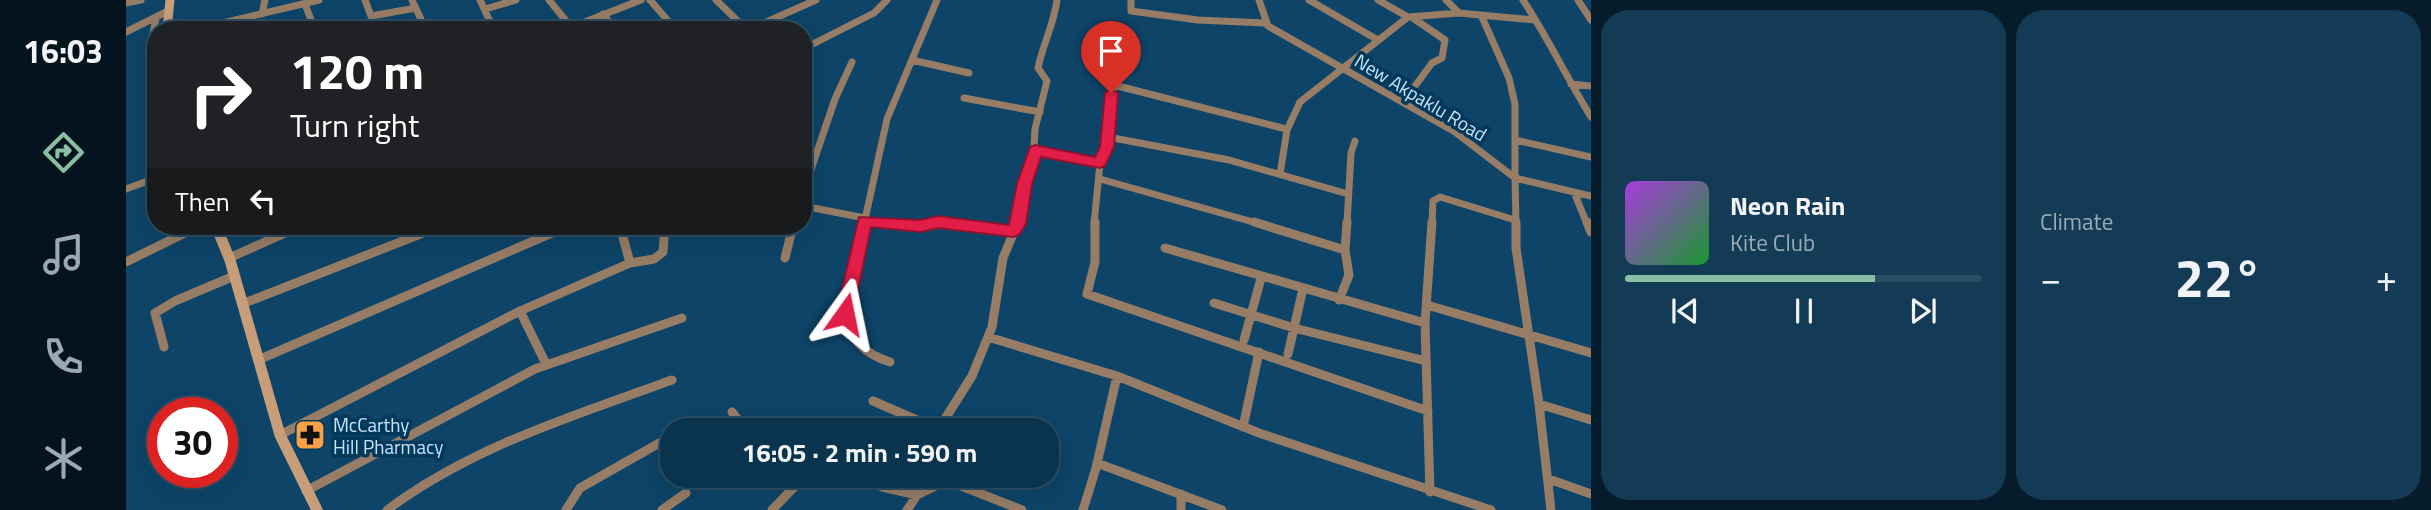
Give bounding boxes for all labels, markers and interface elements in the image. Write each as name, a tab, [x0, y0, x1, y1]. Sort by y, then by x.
pin	[1081, 21, 1141, 93]
text: 16:03	[23, 27, 103, 75]
icon: arrive	[1092, 32, 1130, 70]
text: 120 m	[290, 33, 424, 108]
street label: New Akpaklu Road	[1349, 46, 1493, 148]
icon: right	[175, 49, 266, 140]
text: Turn right	[290, 101, 419, 149]
icon: directions	[39, 128, 88, 177]
text: Then	[175, 182, 230, 221]
icon: left	[244, 182, 282, 220]
text: Neon Rain	[1730, 186, 1845, 225]
text: Climate	[2040, 204, 2113, 239]
text: Kite Club	[1730, 225, 1815, 260]
icon: music	[39, 230, 88, 279]
text: 22°	[2175, 238, 2262, 317]
text: −	[2040, 249, 2061, 307]
text: +	[2376, 249, 2397, 307]
position arrow	[808, 277, 882, 351]
icon: previous	[1666, 292, 1704, 330]
icon: pause	[1785, 292, 1823, 330]
icon: next	[1904, 292, 1942, 330]
icon: phone	[39, 332, 88, 381]
speed limit sign: 30	[147, 397, 238, 488]
place label: McCarthy Hill Pharmacy	[333, 410, 443, 461]
pharmacy icon: McCarthy Hill Pharmacy	[293, 418, 327, 452]
text: 16:05 · 2 min · 590 m	[742, 433, 977, 472]
icon: climate	[39, 434, 88, 483]

